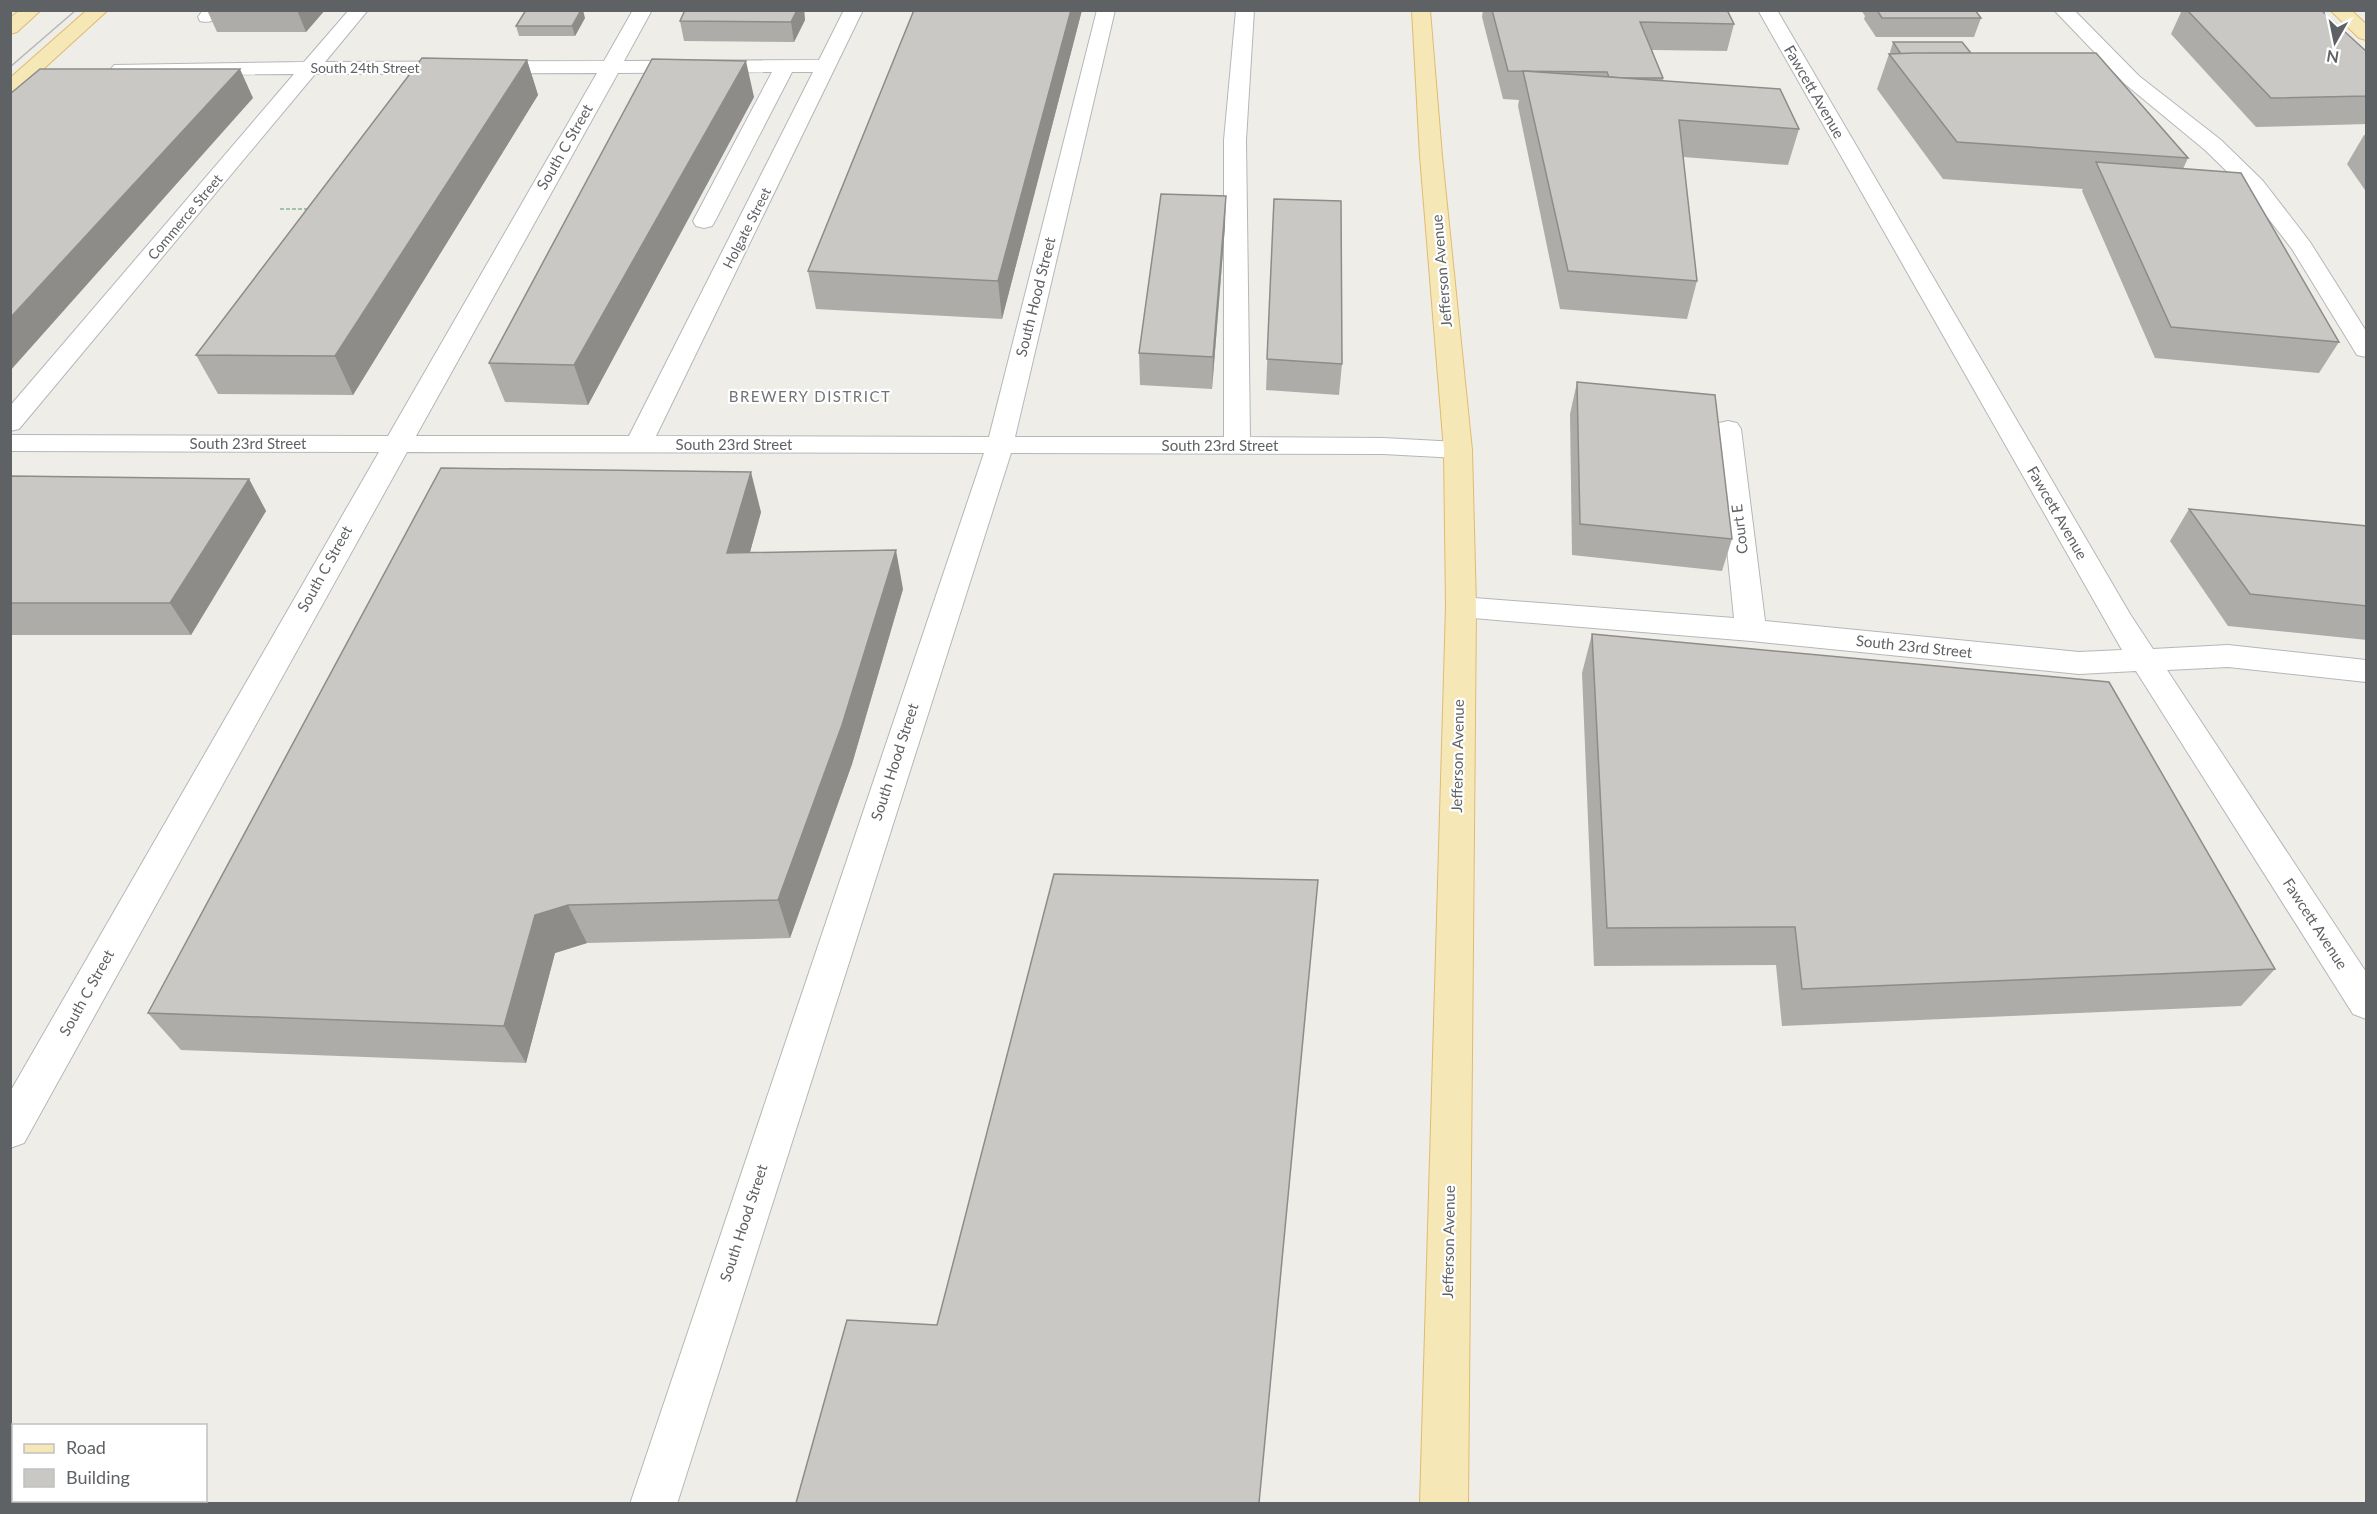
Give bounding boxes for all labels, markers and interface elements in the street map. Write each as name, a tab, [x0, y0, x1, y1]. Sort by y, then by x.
north arrow	[2305, 12, 2365, 72]
street label: Fawcett Avenue	[1781, 42, 1849, 141]
text: N	[2325, 47, 2340, 68]
street label: South 24th Street	[310, 59, 420, 76]
street label: South C Street	[532, 100, 596, 193]
street label: Commerce Street	[144, 170, 225, 263]
street label: Holgate Street	[719, 184, 774, 271]
street label: Jefferson Avenue	[1427, 214, 1455, 328]
street label: South Hood Street	[1011, 235, 1059, 358]
district label: BREWERY DISTRICT	[729, 387, 891, 405]
street label: South 23rd Street	[190, 434, 307, 452]
street label: South 23rd Street	[676, 435, 793, 453]
street label: South 23rd Street	[1162, 436, 1279, 454]
street label: Fawcett Avenue	[2024, 463, 2092, 562]
street label: Court E	[1727, 503, 1751, 555]
street label: South C Street	[293, 522, 356, 615]
street label: South 23rd Street	[1855, 631, 1974, 661]
street label: Jefferson Avenue	[1447, 699, 1467, 813]
street label: South Hood Street	[867, 700, 922, 823]
street label: Fawcett Avenue	[2280, 875, 2352, 972]
street label: South C Street	[55, 946, 118, 1039]
street label: South Hood Street	[716, 1161, 771, 1284]
street label: Jefferson Avenue	[1438, 1185, 1458, 1299]
legend	[12, 1424, 207, 1502]
text: Road	[66, 1436, 106, 1458]
text: Building	[66, 1466, 130, 1488]

